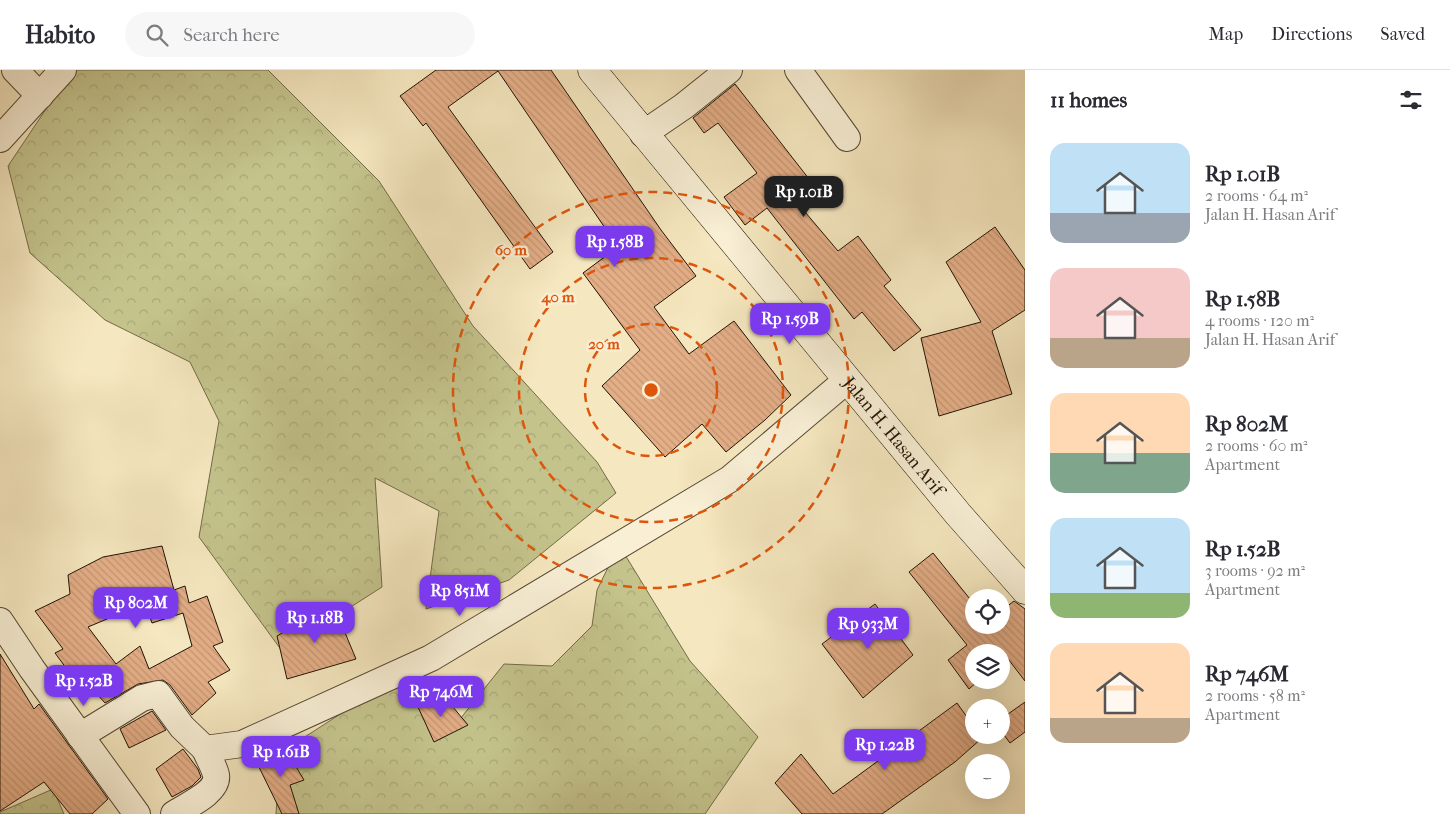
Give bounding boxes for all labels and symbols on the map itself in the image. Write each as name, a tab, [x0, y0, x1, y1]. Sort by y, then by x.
pin: Rp 1.01B	[752, 176, 856, 218]
pin: Rp 1.58B	[563, 226, 667, 268]
text: 60 m	[495, 241, 528, 259]
text: 40 m	[541, 288, 575, 306]
pin: Rp 1.59B	[738, 302, 842, 345]
text: 20 m	[588, 335, 620, 353]
street label: Jalan H. Hasan Arif	[837, 371, 950, 502]
centre of rings	[642, 381, 660, 399]
pin: Rp 851M	[414, 574, 506, 617]
pin: Rp 802M	[90, 586, 182, 629]
pin: Rp 1.18B	[263, 602, 367, 644]
pin: Rp 933M	[822, 608, 914, 650]
pin: Rp 1.52B	[32, 664, 136, 707]
pin: Rp 746M	[395, 676, 487, 718]
pin: Rp 1.22B	[833, 728, 937, 771]
pin: Rp 1.61B	[229, 736, 333, 778]

